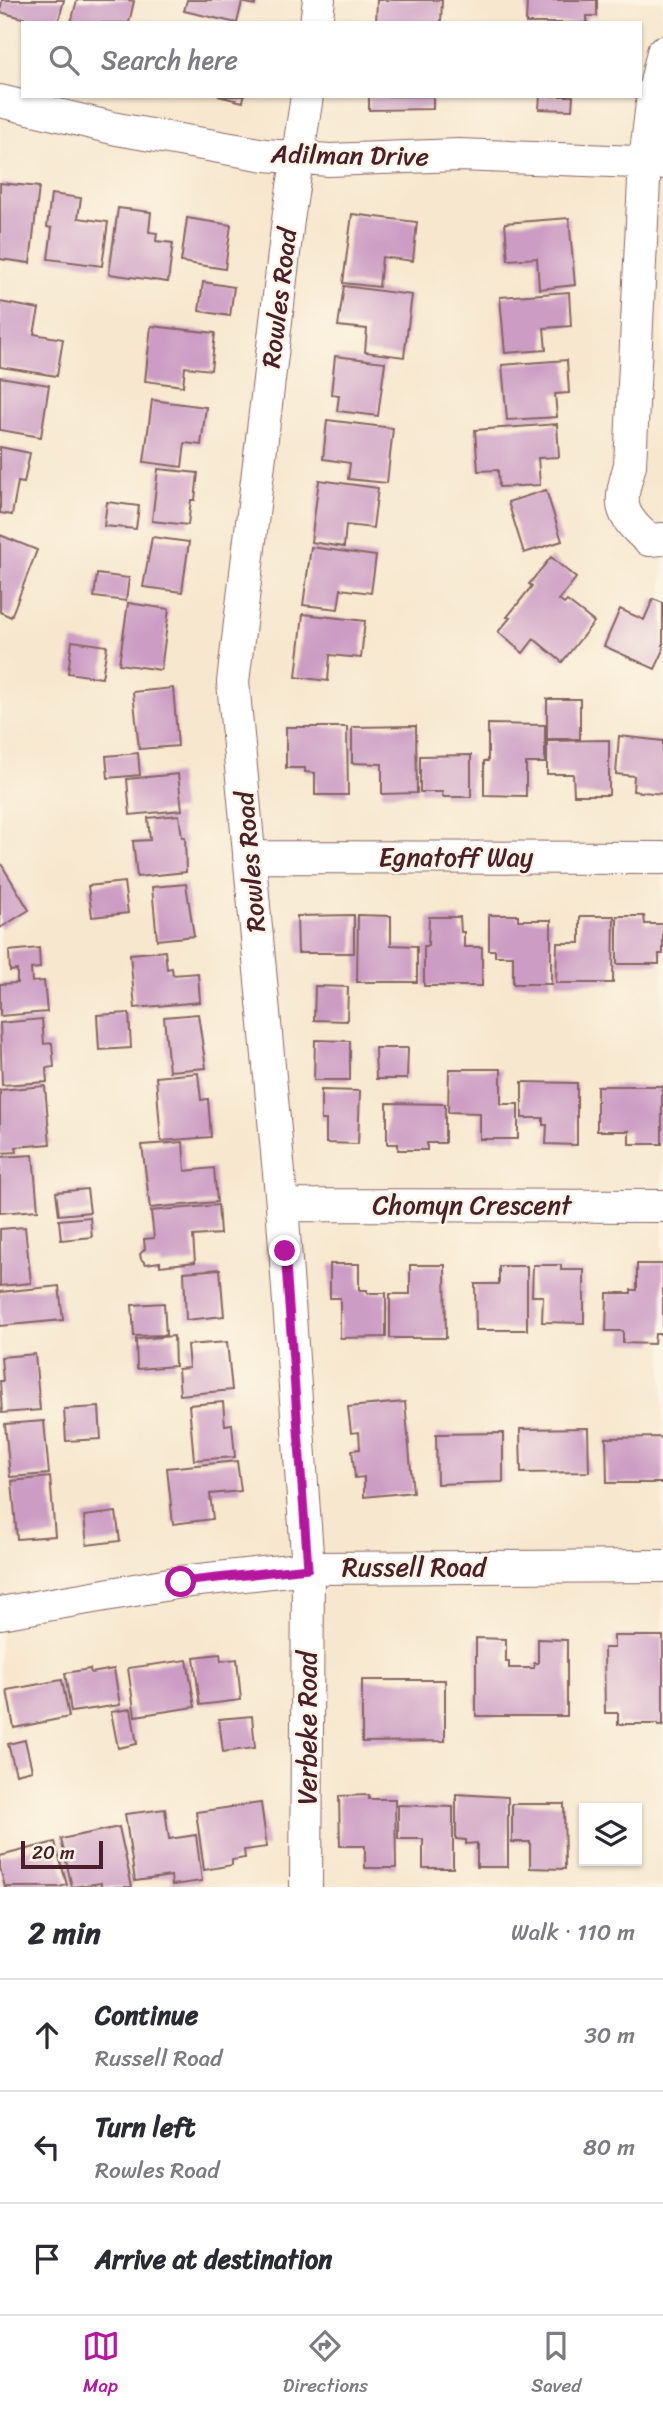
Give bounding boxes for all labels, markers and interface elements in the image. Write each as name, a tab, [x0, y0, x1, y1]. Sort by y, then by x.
search box	[21, 21, 642, 98]
text: Search here	[101, 37, 238, 83]
icon: search	[45, 41, 83, 79]
street label: Adilman Drive	[270, 131, 429, 179]
street label: Rowles Road	[248, 223, 311, 371]
street label: Rowles Road	[221, 788, 279, 934]
street label: Egnatoff Way	[379, 834, 534, 880]
street label: Chomyn Crescent	[373, 1182, 573, 1228]
route end	[269, 1235, 300, 1266]
street label: Russell Road	[342, 1544, 488, 1590]
route start	[165, 1566, 196, 1597]
street label: Verbeke Road	[284, 1649, 330, 1805]
map controls	[579, 1803, 642, 1866]
button: layers	[579, 1803, 642, 1866]
text: 20 m	[32, 1836, 75, 1869]
scale bar	[21, 1838, 103, 1870]
text: 2 min	[28, 1906, 101, 1960]
text: Walk · 110 m	[511, 1912, 635, 1953]
text: Continue	[95, 1992, 198, 2038]
text: 30 m	[584, 2015, 635, 2056]
icon: ahead	[28, 2016, 66, 2054]
text: Russell Road	[95, 2038, 222, 2079]
text: Turn left	[95, 2104, 195, 2150]
text: 80 m	[583, 2127, 635, 2168]
icon: left	[28, 2128, 66, 2166]
text: Rowles Road	[95, 2150, 219, 2191]
text: Arrive at destination	[95, 2236, 332, 2282]
icon: arrive	[28, 2240, 66, 2278]
tab: Map	[82, 2327, 120, 2402]
tab: Directions	[283, 2327, 368, 2402]
tab: Saved	[531, 2327, 581, 2402]

